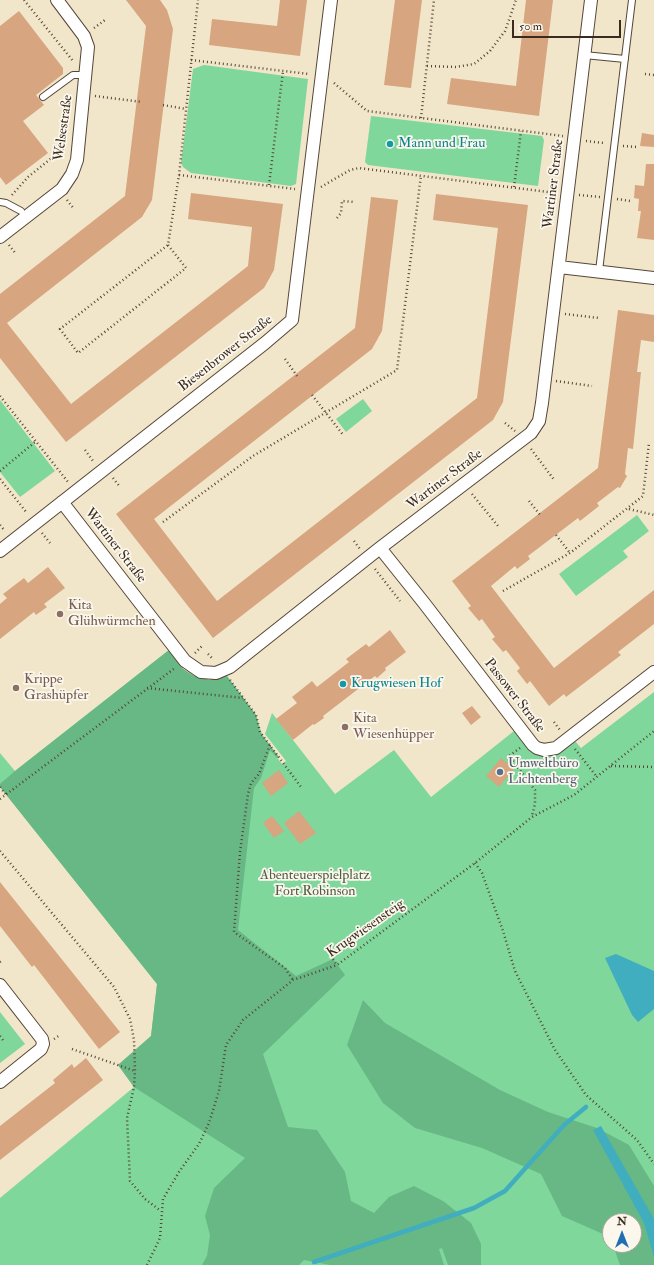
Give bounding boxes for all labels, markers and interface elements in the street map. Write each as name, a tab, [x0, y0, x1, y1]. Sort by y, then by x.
scale bar	[514, 12, 623, 38]
text: 50 m	[519, 19, 542, 34]
street label: Welsestraße	[51, 94, 77, 162]
place label: Mann und Frau	[398, 136, 486, 152]
street label: Wartiner Straße	[540, 138, 568, 230]
marker: Mann und Frau	[385, 139, 395, 149]
street label: Biesenbrower Straße	[176, 312, 276, 396]
street label: Wartiner Straße	[404, 446, 486, 514]
street label: Wartiner Straße	[81, 505, 149, 587]
place label: Kita Glühwürmchen	[68, 598, 156, 630]
marker: Kita Glühwürmchen	[55, 609, 65, 619]
street label: Passower Straße	[480, 656, 548, 736]
place label: Krippe Grashüpfer	[24, 672, 89, 704]
place label: Krugwiesen Hof	[351, 676, 442, 692]
marker: Krugwiesen Hof	[338, 679, 348, 689]
marker: Krippe Grashüpfer	[11, 683, 21, 693]
place label: Kita Wiesenhüpper	[353, 711, 434, 744]
marker: Kita Wiesenhüpper	[340, 722, 350, 732]
place label: Umweltbüro Lichtenberg	[508, 756, 578, 788]
marker: Umweltbüro Lichtenberg	[495, 767, 505, 777]
park label: Abenteuerspielplatz Fort Robinson	[260, 868, 370, 900]
street label: Krugwiesensteig	[324, 896, 408, 962]
north arrow	[602, 1213, 642, 1253]
text: N	[617, 1215, 627, 1228]

